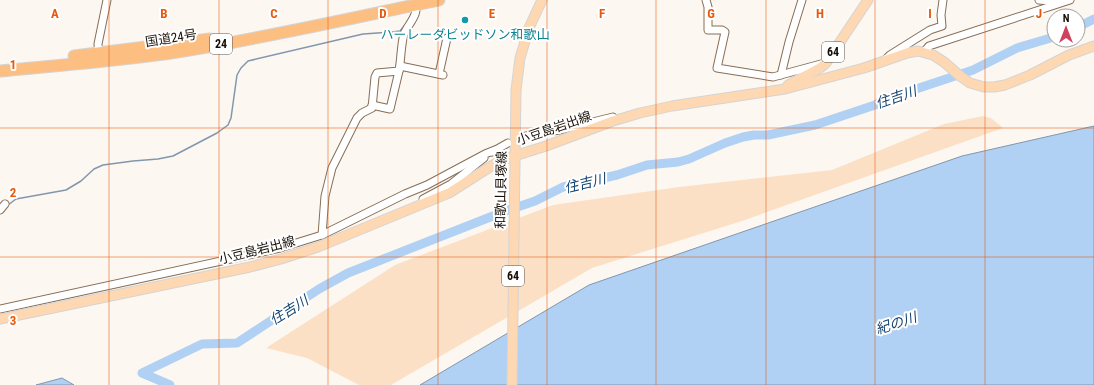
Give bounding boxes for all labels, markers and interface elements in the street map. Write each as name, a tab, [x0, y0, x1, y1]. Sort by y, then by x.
text: A	[51, 6, 59, 21]
text: B	[160, 6, 168, 21]
text: C	[270, 6, 278, 21]
text: D	[379, 6, 387, 21]
text: E	[489, 6, 496, 21]
text: F	[599, 6, 605, 21]
text: G	[707, 6, 715, 21]
text: H	[816, 6, 824, 21]
text: I	[928, 6, 932, 21]
text: J	[1036, 6, 1042, 21]
north arrow	[1046, 8, 1086, 48]
text: N	[1063, 12, 1070, 25]
marker: ハーレーダビッドソン和歌山	[460, 15, 470, 25]
street label: 国道24号	[144, 27, 198, 49]
place label: ハーレーダビッドソン和歌山	[380, 27, 550, 42]
road number: 24	[210, 34, 232, 54]
road number: 64	[822, 42, 844, 62]
text: 1	[10, 57, 16, 72]
water label: 住吉川	[874, 82, 920, 111]
street label: 小豆島岩出線	[515, 108, 593, 148]
street label: 和歌山貝塚線	[493, 151, 509, 229]
water label: 住吉川	[563, 170, 609, 196]
text: 2	[10, 185, 17, 200]
street label: 小豆島岩出線	[217, 233, 297, 267]
road number: 64	[502, 266, 524, 286]
water label: 住吉川	[267, 291, 313, 328]
water label: 紀の川	[874, 308, 920, 337]
text: 3	[10, 313, 16, 328]

